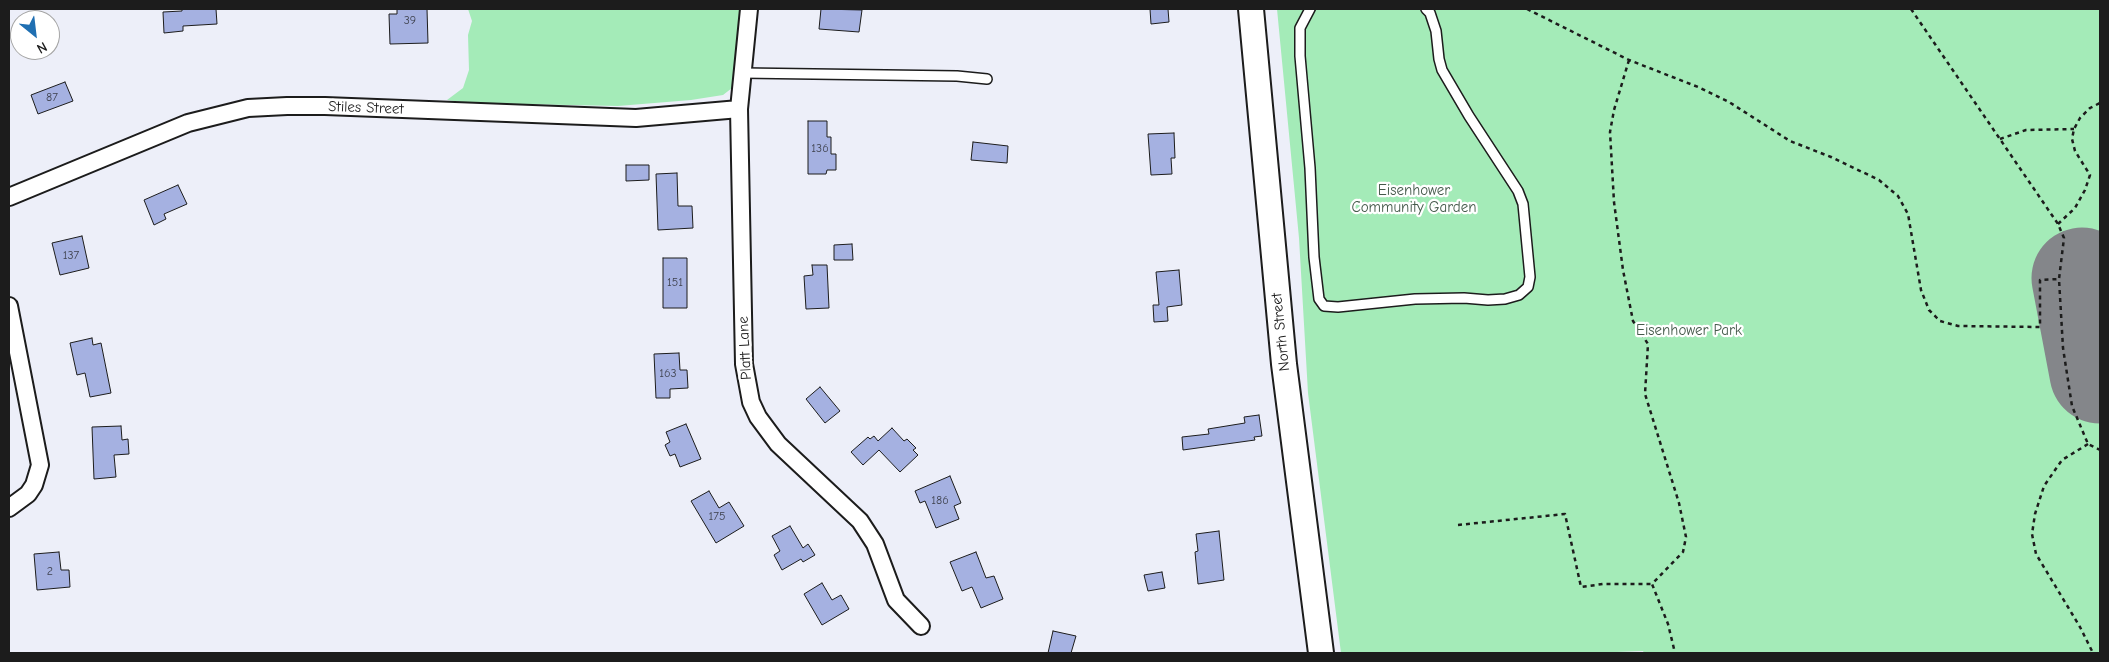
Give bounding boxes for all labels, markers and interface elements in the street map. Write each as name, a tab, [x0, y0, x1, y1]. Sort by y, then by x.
north arrow	[10, 10, 60, 60]
house number: 39	[404, 14, 416, 28]
text: N	[34, 38, 50, 57]
house number: 87	[46, 91, 58, 105]
street label: Stiles Street	[328, 98, 404, 118]
house number: 136	[811, 142, 829, 156]
park label: Eisenhower Community Garden	[1351, 182, 1477, 217]
house number: 137	[63, 249, 79, 263]
house number: 151	[667, 276, 683, 290]
street label: North Street	[1268, 292, 1294, 372]
street label: Platt Lane	[734, 316, 756, 380]
park label: Eisenhower Park	[1636, 322, 1742, 340]
house number: 163	[659, 367, 677, 381]
house number: 186	[931, 494, 949, 508]
house number: 175	[709, 510, 725, 524]
house number: 2	[47, 565, 53, 579]

